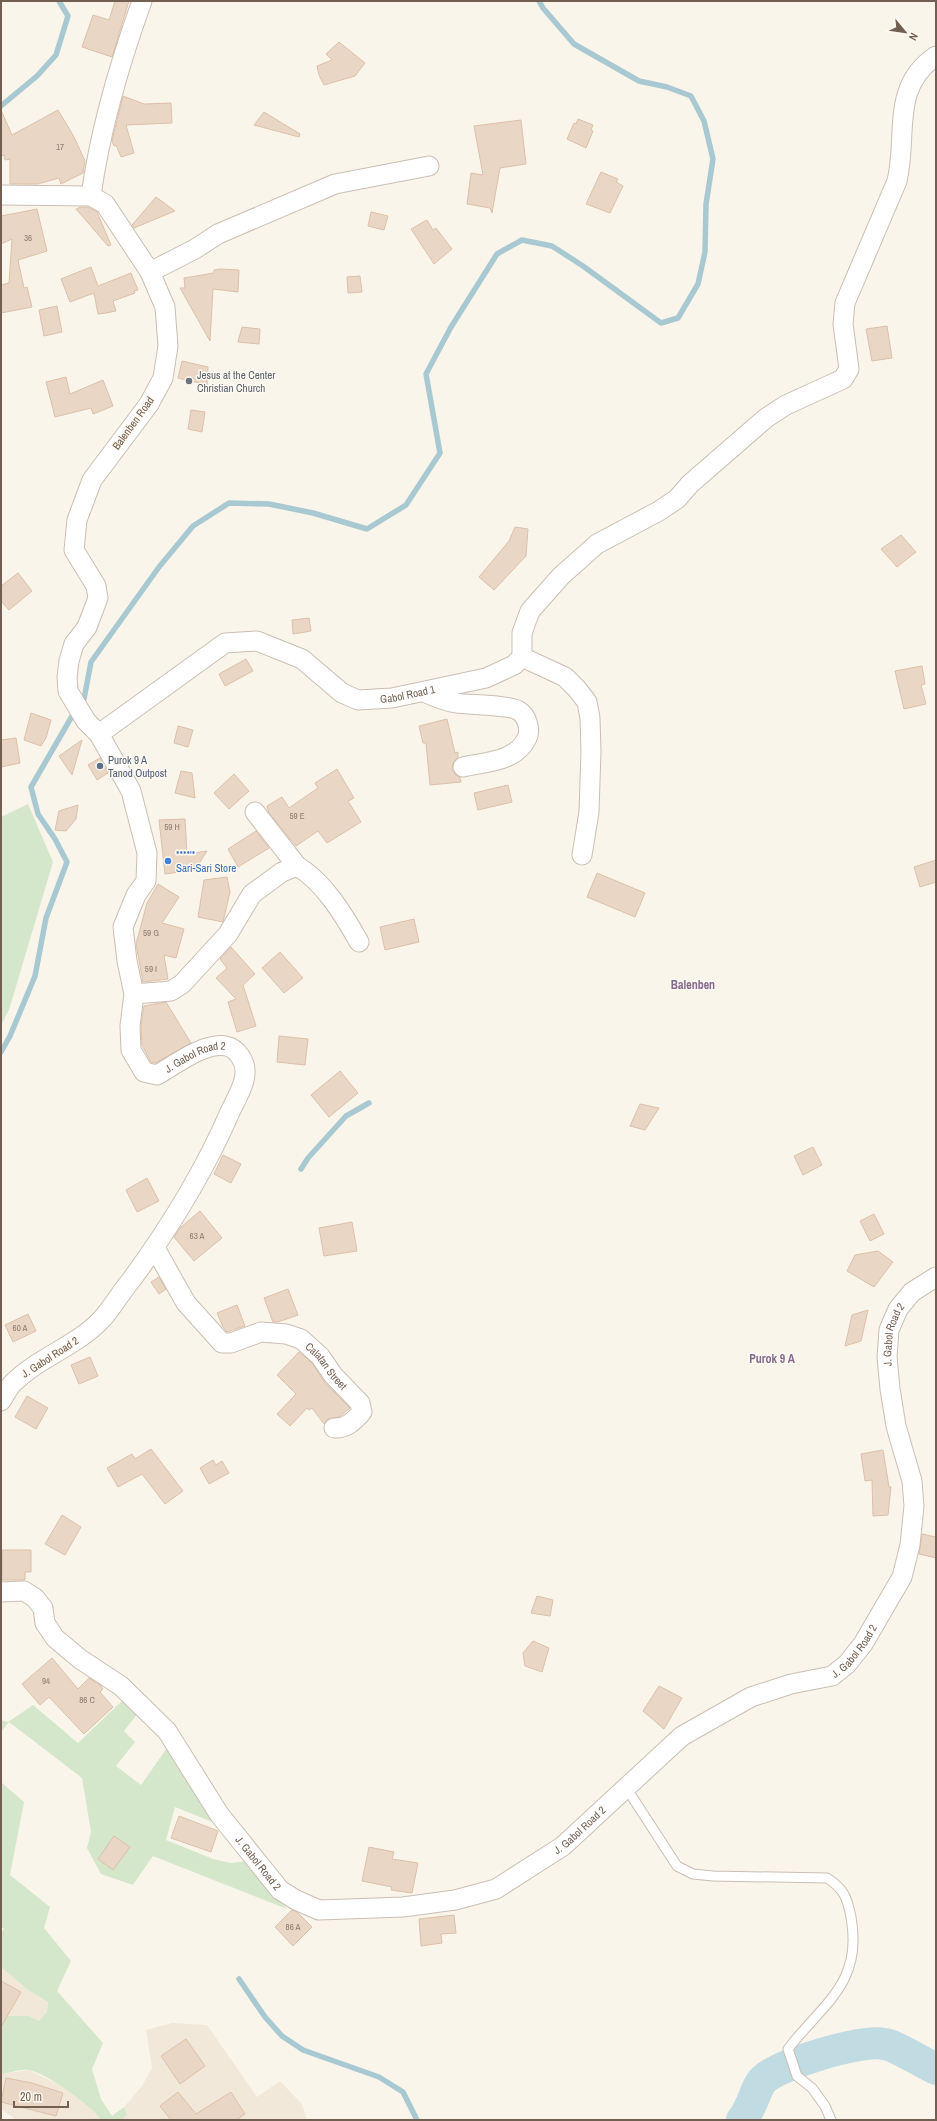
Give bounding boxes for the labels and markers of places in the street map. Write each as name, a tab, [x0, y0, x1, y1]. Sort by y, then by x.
place label: Jesus at the Center Christian Church	[197, 368, 275, 395]
marker: Jesus at the Center Christian Church	[184, 376, 194, 386]
place label: Purok 9 A Tanod Outpost	[108, 753, 167, 780]
marker: Purok 9 A Tanod Outpost	[95, 761, 105, 771]
place label: ****'* Sari-Sari Store	[176, 848, 236, 875]
marker: ****'* Sari-Sari Store	[163, 856, 173, 866]

